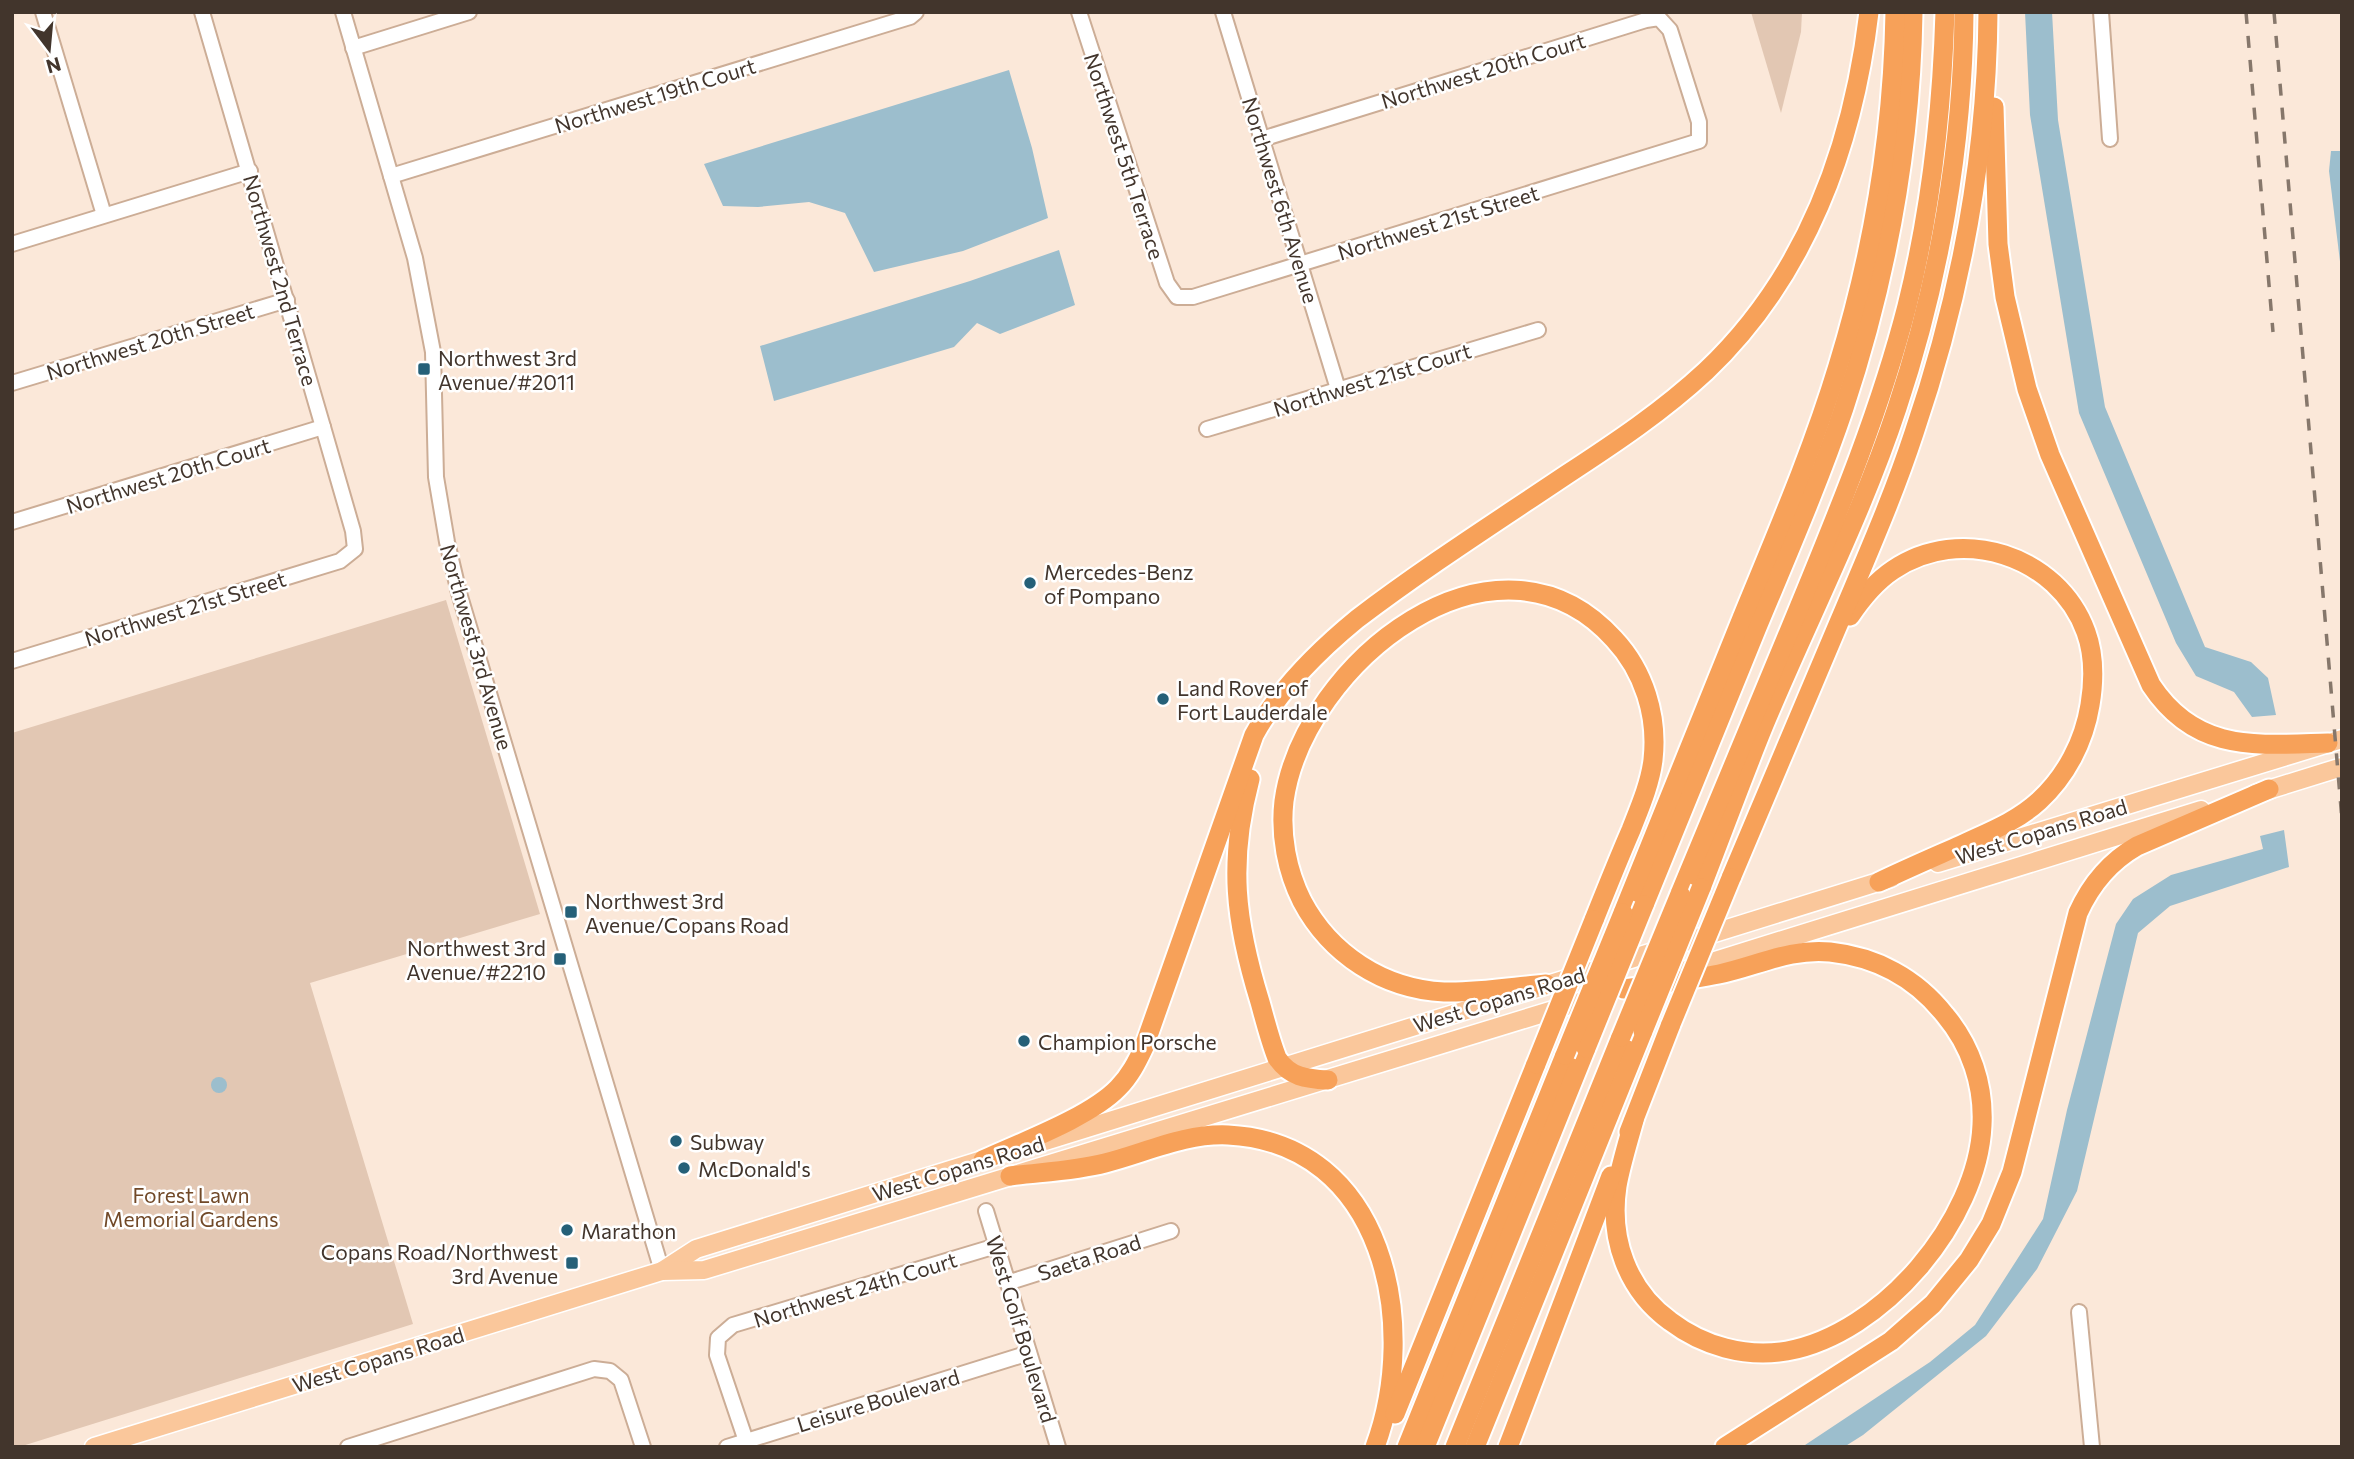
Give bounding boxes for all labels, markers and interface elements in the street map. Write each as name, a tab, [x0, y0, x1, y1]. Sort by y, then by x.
north arrow	[14, 14, 84, 84]
street label: Northwest 20th Court	[1378, 27, 1588, 113]
street label: Northwest 5th Terrace	[1080, 50, 1170, 262]
text: N	[44, 53, 64, 79]
street label: Northwest 19th Court	[551, 53, 759, 137]
street label: Northwest 6th Avenue	[1238, 94, 1324, 306]
street label: Northwest 2nd Terrace	[239, 171, 323, 389]
street label: Northwest 21st Street	[1334, 180, 1542, 264]
street label: Northwest 20th Street	[43, 297, 257, 385]
street label: Northwest 21st Court	[1270, 337, 1474, 421]
place label: Northwest 3rd Avenue/#2011	[438, 345, 577, 394]
marker: Northwest 3rd Avenue/#2011	[416, 361, 432, 377]
street label: Northwest 20th Court	[63, 432, 273, 518]
street label: Northwest 3rd Avenue	[436, 541, 518, 753]
place label: Mercedes-Benz of Pompano	[1044, 559, 1193, 608]
street label: Northwest 21st Street	[81, 566, 289, 650]
marker: Mercedes-Benz of Pompano	[1022, 575, 1038, 591]
place label: Land Rover of Fort Lauderdale	[1177, 675, 1328, 724]
marker: Land Rover of Fort Lauderdale	[1155, 691, 1171, 707]
street label: West Copans Road	[1952, 793, 2130, 869]
place label: Northwest 3rd Avenue/Copans Road	[585, 888, 789, 937]
marker: Northwest 3rd Avenue/Copans Road	[563, 904, 579, 920]
place label: Northwest 3rd Avenue/#2210	[406, 935, 546, 984]
marker: Northwest 3rd Avenue/#2210	[552, 951, 568, 967]
street label: West Copans Road	[1410, 961, 1588, 1037]
place label: Champion Porsche	[1038, 1029, 1217, 1054]
marker: Champion Porsche	[1016, 1033, 1032, 1049]
place label: Subway	[690, 1129, 765, 1154]
street label: West Copans Road	[869, 1130, 1047, 1206]
marker: Subway	[668, 1133, 684, 1149]
place label: McDonald's	[698, 1156, 811, 1181]
marker: McDonald's	[676, 1160, 692, 1176]
park label: Forest Lawn Memorial Gardens	[103, 1182, 279, 1231]
place label: Marathon	[581, 1218, 676, 1243]
marker: Marathon	[559, 1222, 575, 1238]
street label: Saeta Road	[1034, 1229, 1144, 1285]
street label: West Golf Boulevard	[982, 1232, 1062, 1426]
place label: Copans Road/Northwest 3rd Avenue	[321, 1239, 558, 1288]
street label: Northwest 24th Court	[750, 1246, 960, 1332]
marker: Copans Road/Northwest 3rd Avenue	[564, 1255, 580, 1271]
street label: West Copans Road	[289, 1321, 467, 1397]
street label: Leisure Boulevard	[794, 1363, 962, 1437]

